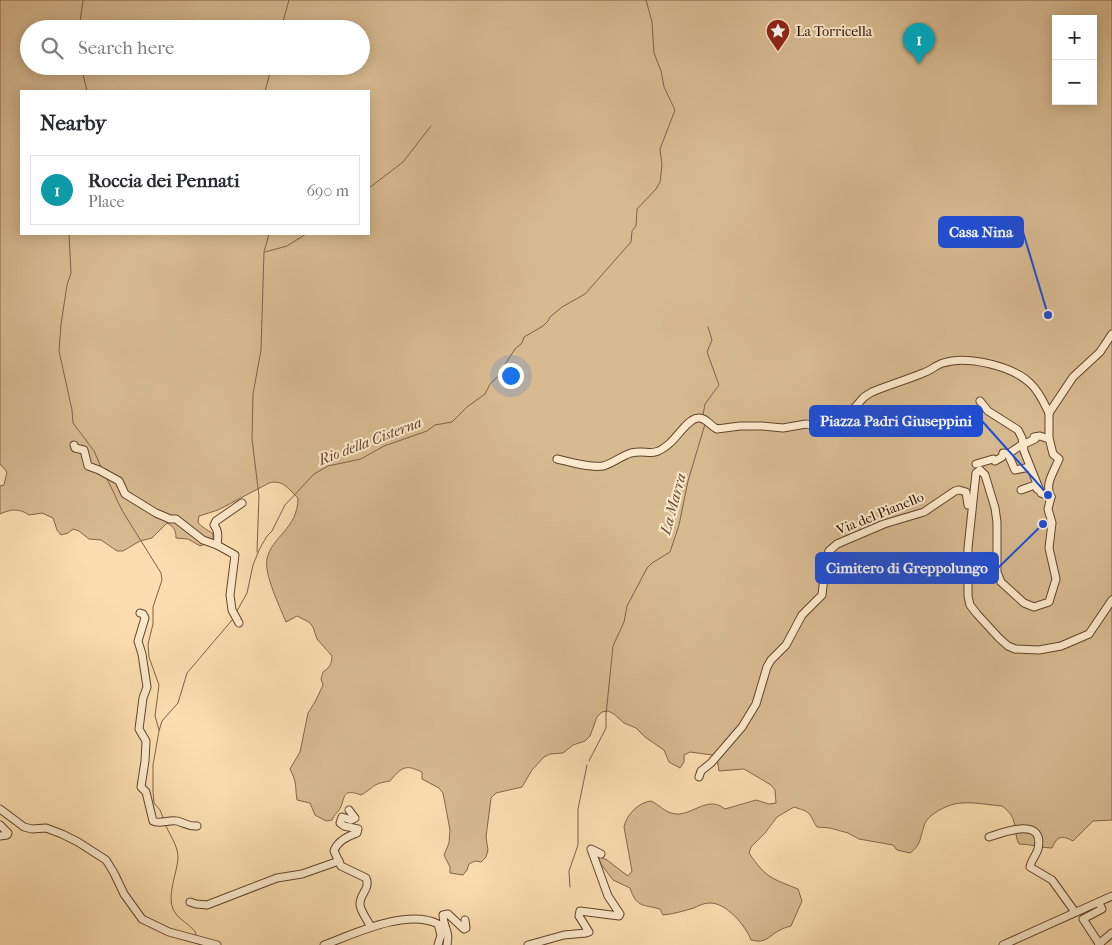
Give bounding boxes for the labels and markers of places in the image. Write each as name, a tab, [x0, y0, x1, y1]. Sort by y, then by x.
place icon: La Torricella	[765, 18, 791, 52]
place label: La Torricella	[796, 23, 873, 40]
pin: 1	[903, 23, 935, 64]
callout: Casa Nina	[939, 217, 1023, 247]
callout: Piazza Padri Giuseppini	[810, 406, 982, 436]
callout: Cimitero di Greppolungo	[816, 553, 998, 583]

